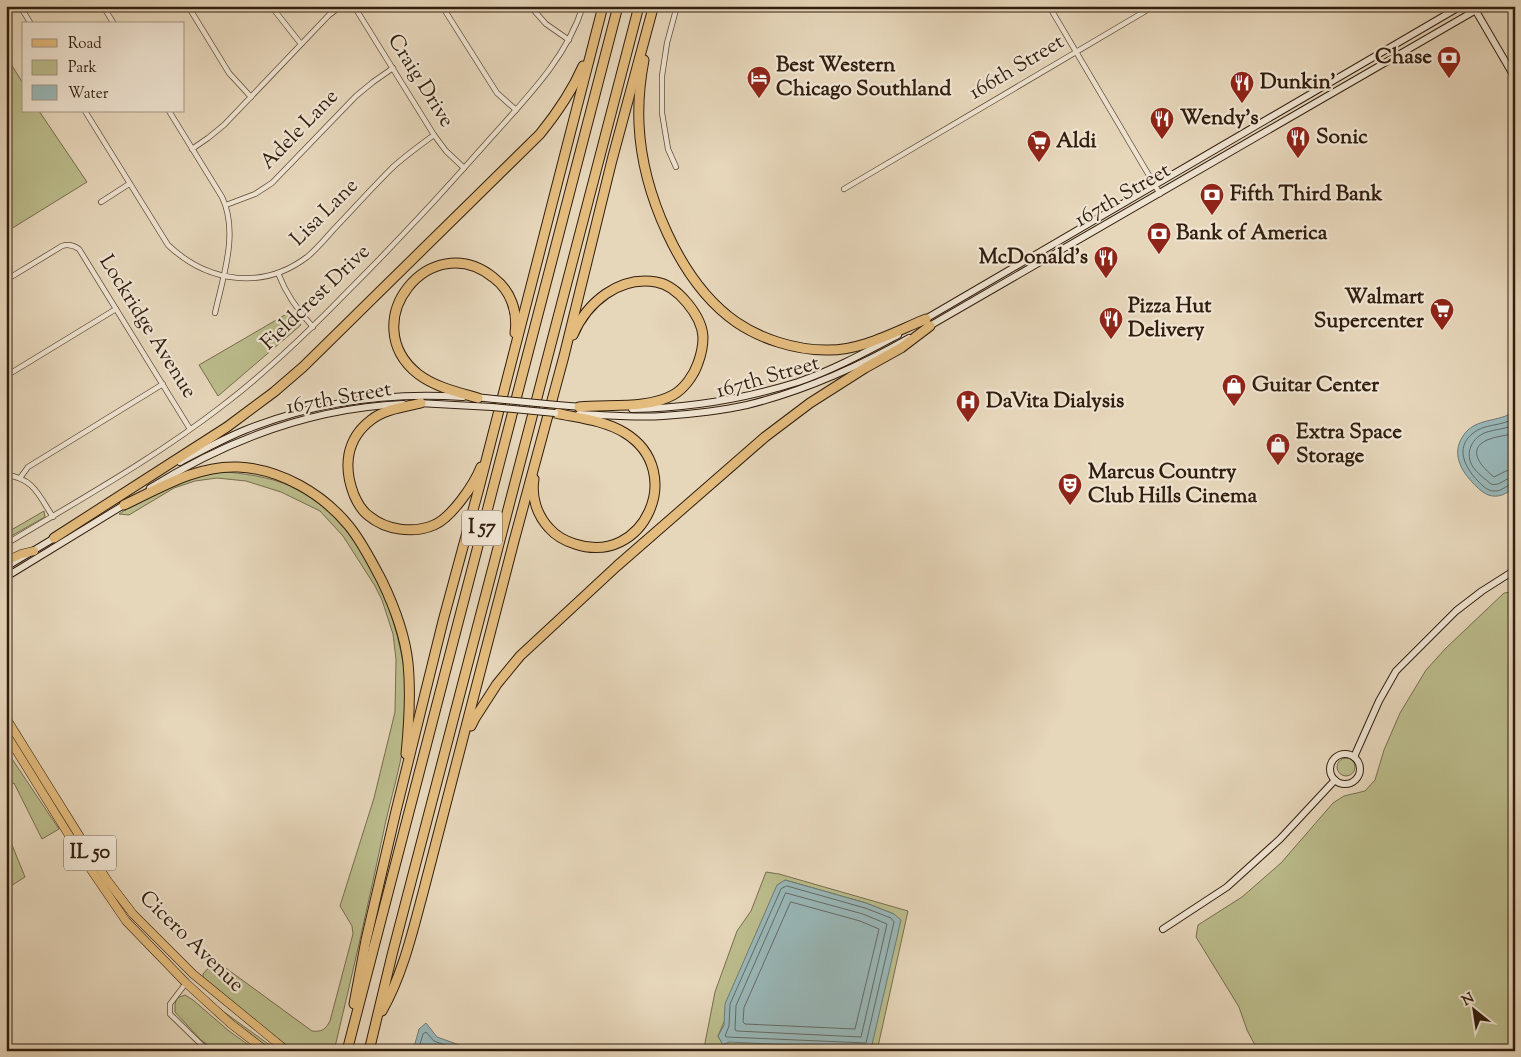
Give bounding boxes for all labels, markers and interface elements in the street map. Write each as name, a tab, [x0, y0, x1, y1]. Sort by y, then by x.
legend	[22, 22, 185, 112]
street label: Craig Drive	[379, 28, 461, 134]
street label: 166th Street	[964, 28, 1070, 108]
text: Road	[68, 34, 102, 55]
place label: Chase	[1375, 43, 1432, 73]
bank icon: Chase	[1436, 45, 1462, 79]
place label: Best Western Chicago Southland	[776, 51, 951, 105]
text: Park	[68, 58, 97, 79]
hotel icon: Best Western Chicago Southland	[746, 65, 772, 99]
place label: Dunkin'	[1260, 68, 1336, 98]
restaurant icon: Dunkin'	[1229, 70, 1255, 104]
street label: Adele Lane	[254, 83, 346, 177]
text: Water	[68, 84, 109, 105]
place label: Wendy's	[1180, 104, 1259, 134]
restaurant icon: Wendy's	[1149, 106, 1175, 140]
place label: Sonic	[1316, 123, 1368, 153]
restaurant icon: Sonic	[1285, 125, 1311, 159]
place label: Aldi	[1056, 127, 1097, 157]
supermarket icon: Aldi	[1026, 129, 1052, 163]
street label: 167th Street	[1069, 156, 1177, 236]
street label: Lisa Lane	[284, 172, 366, 254]
place label: Fifth Third Bank	[1230, 180, 1383, 210]
bank icon: Fifth Third Bank	[1199, 182, 1225, 216]
place label: Bank of America	[1176, 219, 1328, 249]
bank icon: Bank of America	[1146, 221, 1172, 255]
street label: Fieldcrest Drive	[255, 238, 377, 358]
place label: McDonald's	[979, 243, 1088, 273]
restaurant icon: McDonald's	[1093, 245, 1119, 279]
street label: Lockridge Avenue	[91, 249, 203, 405]
place label: Walmart Supercenter	[1314, 283, 1425, 337]
place label: Pizza Hut Delivery	[1128, 292, 1212, 346]
supermarket icon: Walmart Supercenter	[1429, 297, 1455, 331]
restaurant icon: Pizza Hut Delivery	[1098, 306, 1124, 340]
street label: 167th Street	[713, 349, 823, 407]
place label: Guitar Center	[1252, 371, 1379, 401]
shop icon: Guitar Center	[1221, 373, 1247, 407]
street label: 167th Street	[284, 375, 394, 423]
place label: DaVita Dialysis	[986, 387, 1124, 417]
hospital icon: DaVita Dialysis	[955, 389, 981, 423]
place label: Extra Space Storage	[1296, 418, 1402, 472]
shop icon: Extra Space Storage	[1265, 432, 1291, 466]
place label: Marcus Country Club Hills Cinema	[1088, 458, 1257, 512]
theatre icon: Marcus Country Club Hills Cinema	[1057, 472, 1083, 506]
road number: I 57	[462, 510, 502, 546]
road number: IL 50	[64, 836, 116, 870]
street label: Cicero Avenue	[132, 884, 250, 1000]
north arrow	[1448, 984, 1498, 1034]
text: N	[1459, 989, 1478, 1012]

